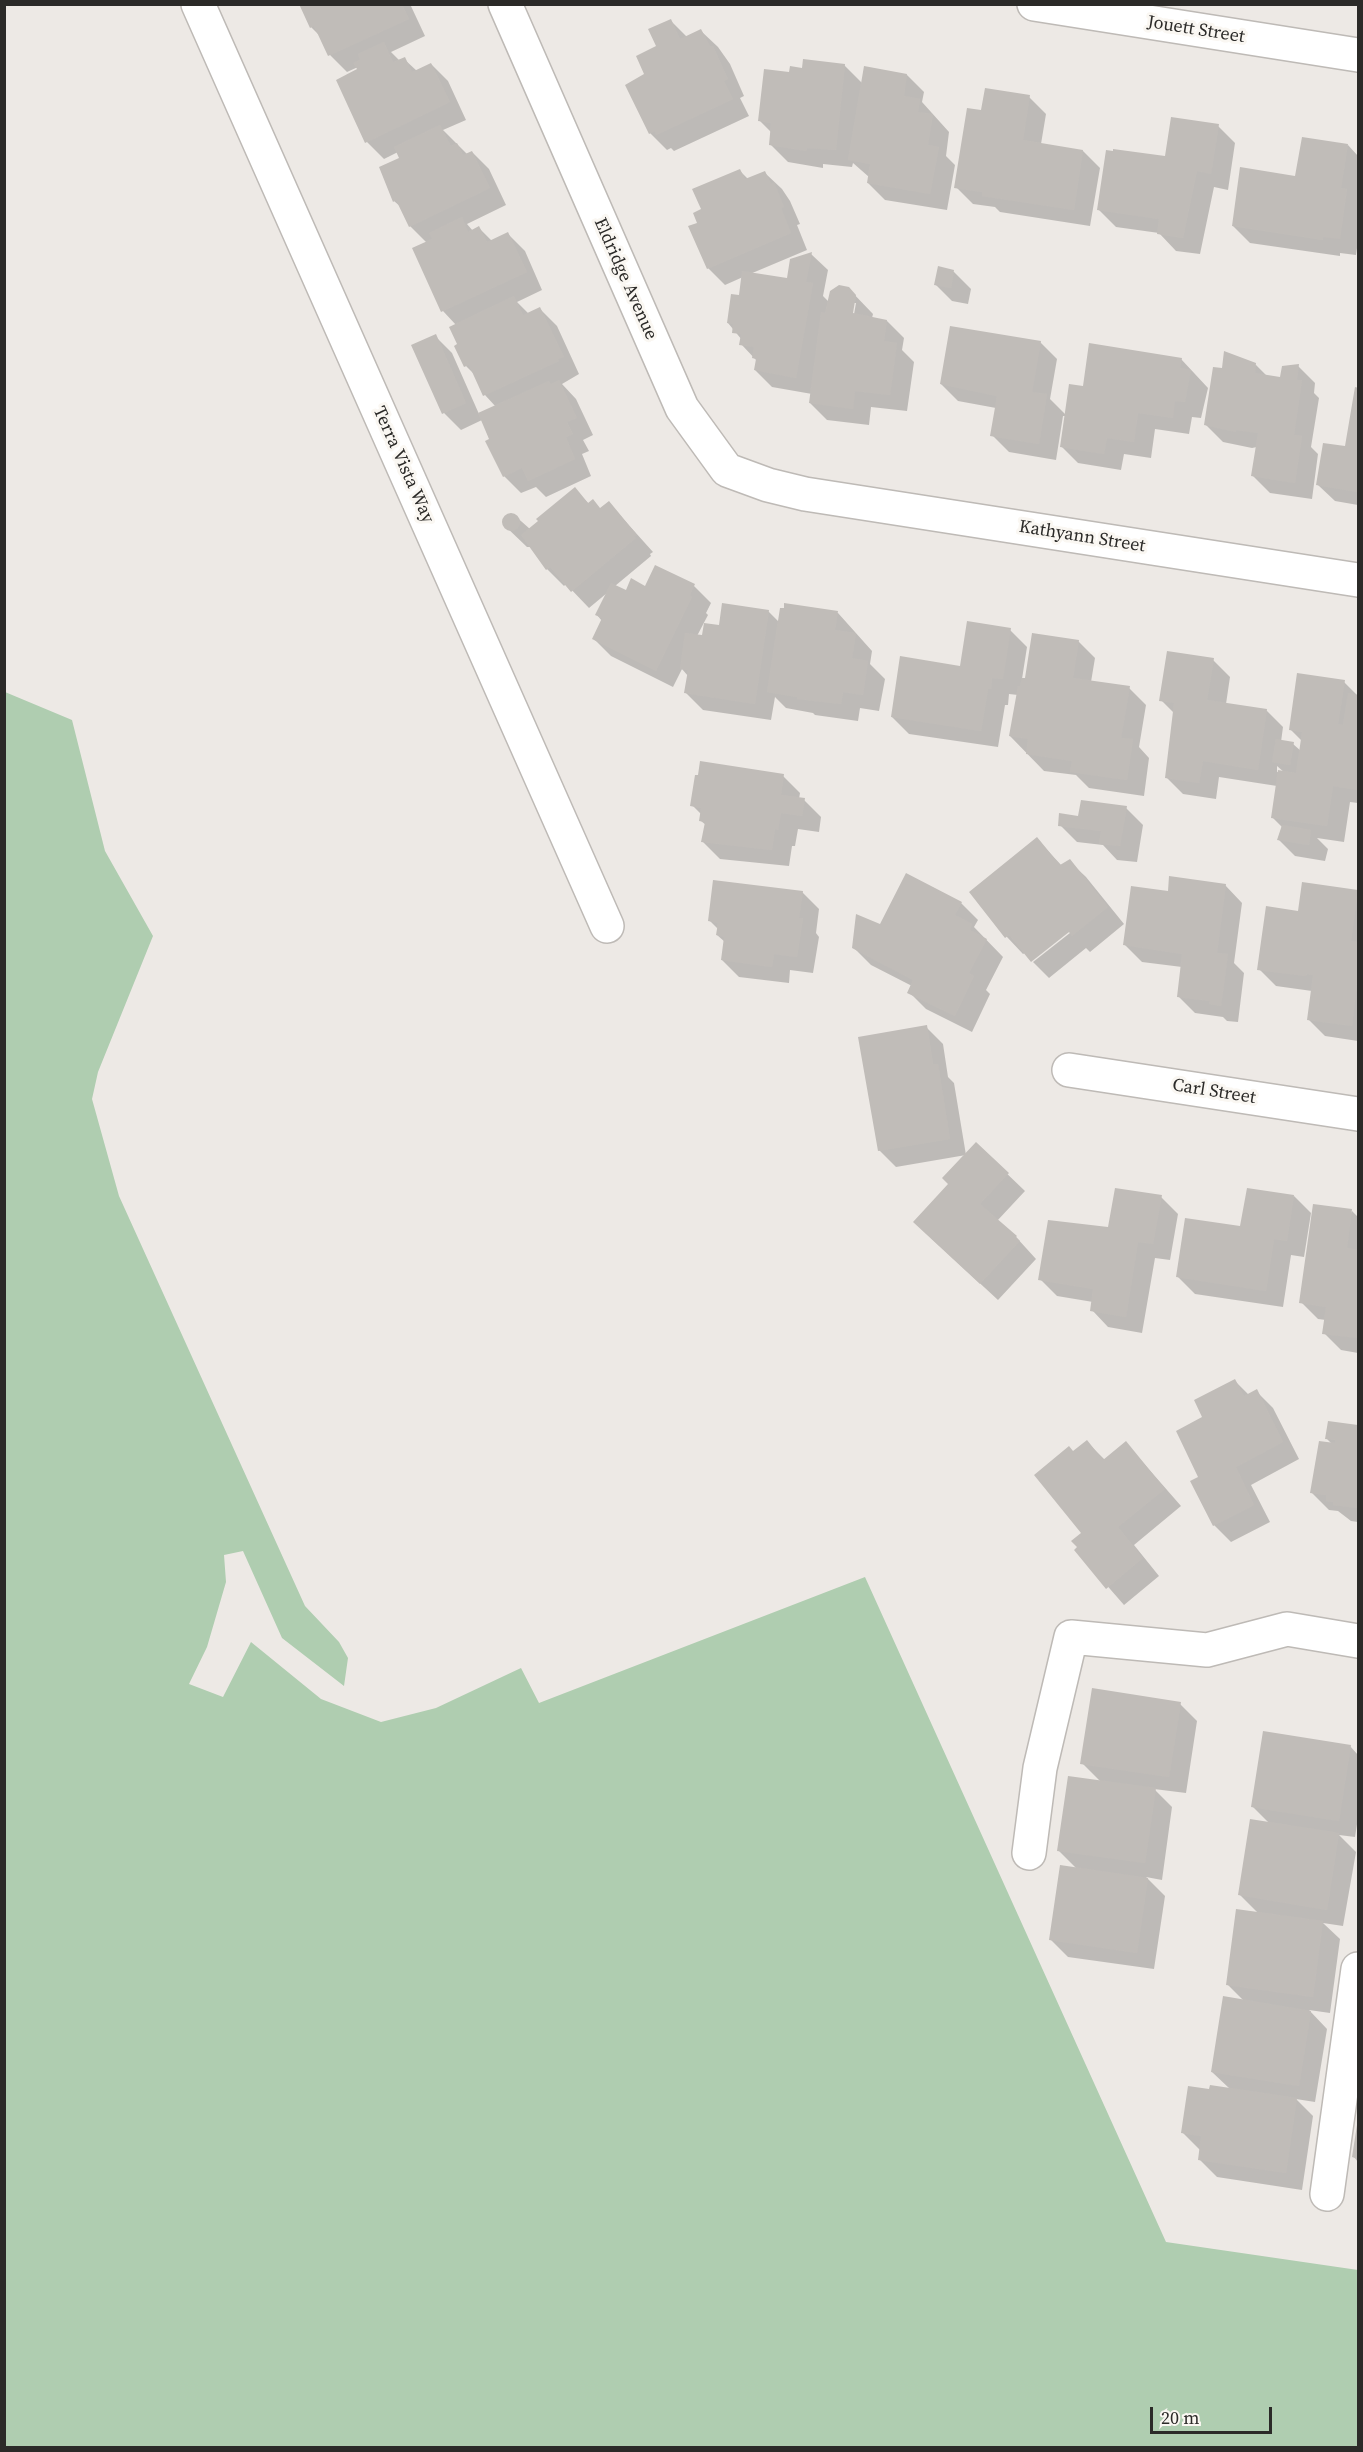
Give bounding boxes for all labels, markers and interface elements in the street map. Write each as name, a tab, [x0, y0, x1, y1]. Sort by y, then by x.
street label: Jouett Street	[1146, 12, 1246, 48]
street label: Eldridge Avenue	[588, 215, 662, 343]
street label: Terra Vista Way	[368, 403, 438, 527]
street label: Kathyann Street	[1017, 516, 1147, 558]
street label: Carl Street	[1171, 1075, 1257, 1109]
scale bar	[1153, 2395, 1274, 2433]
text: 20 m	[1161, 2405, 1199, 2430]

